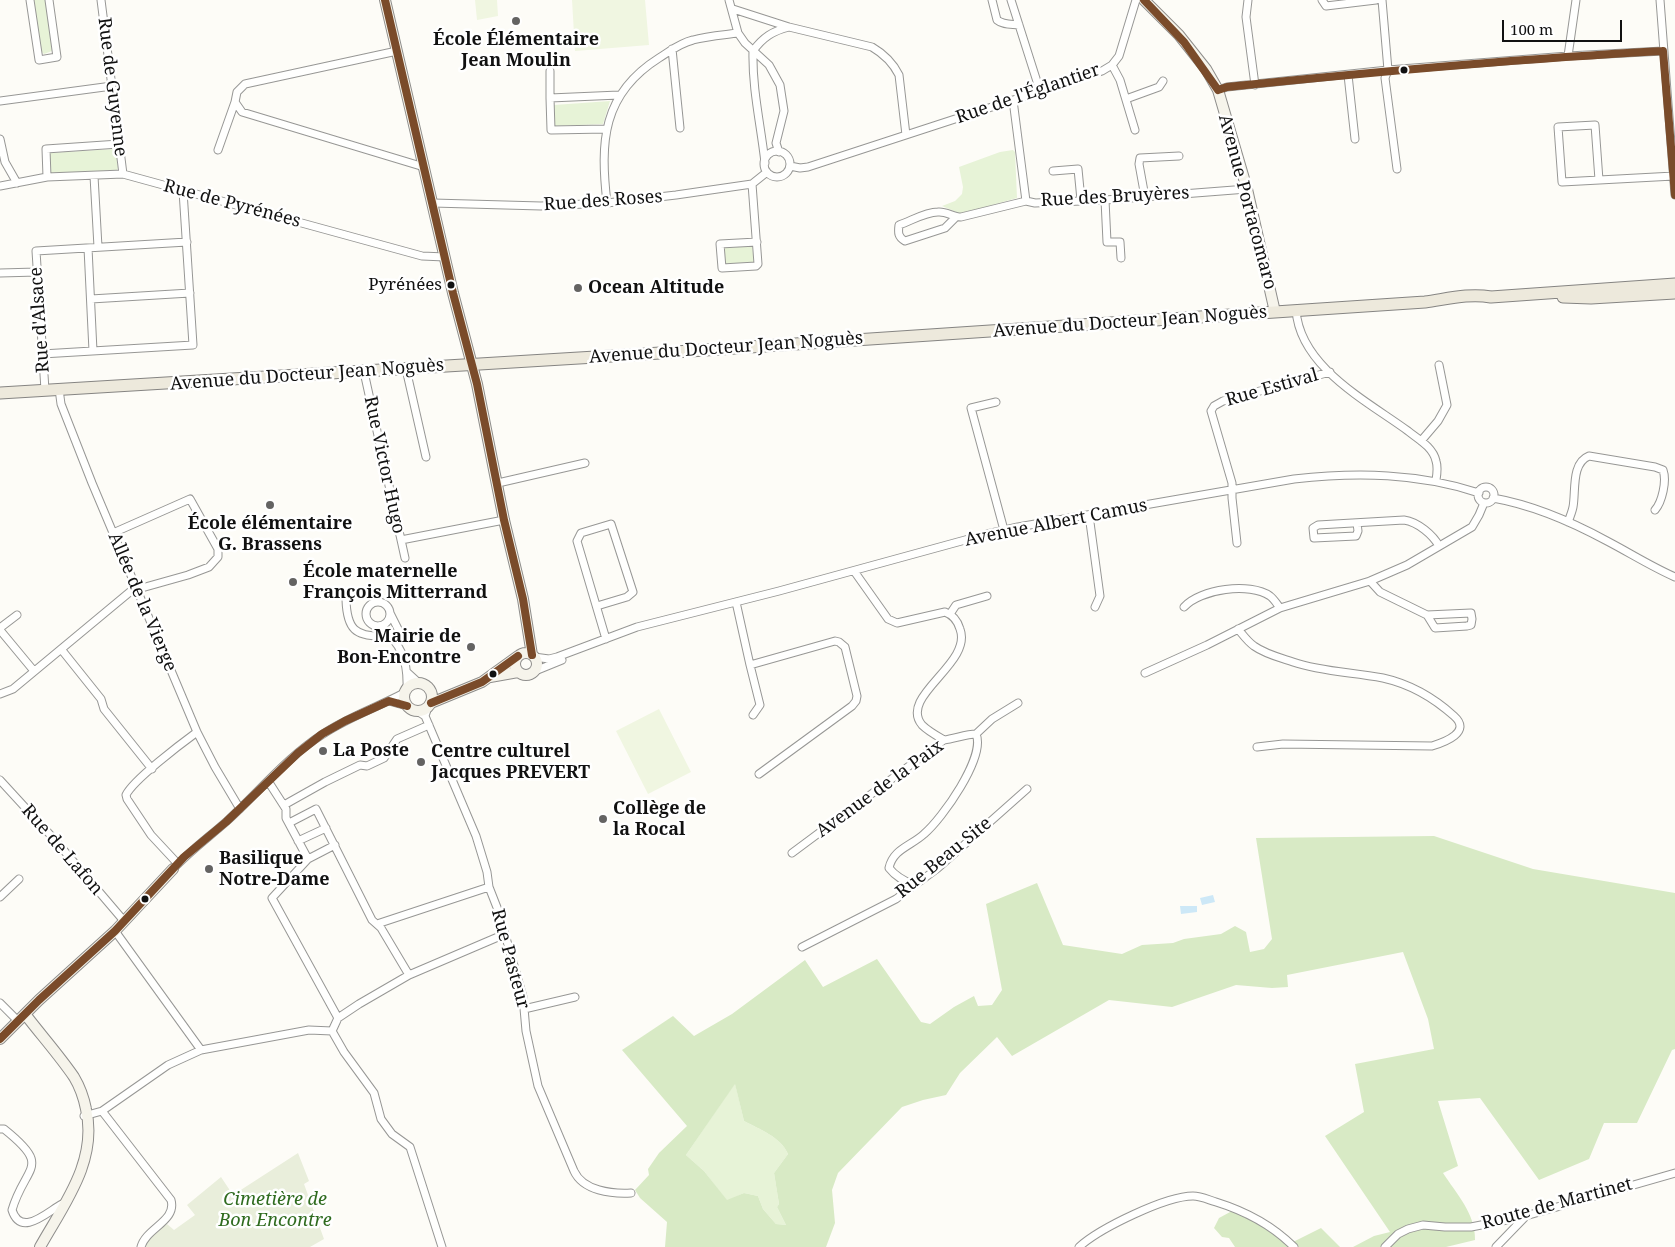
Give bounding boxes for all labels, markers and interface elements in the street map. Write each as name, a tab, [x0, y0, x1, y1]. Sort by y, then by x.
scale bar	[1505, 10, 1625, 42]
marker: École Élémentaire Jean Moulin	[510, 15, 522, 27]
street label: Rue de Guyenne	[93, 16, 131, 158]
text: 100 m	[1510, 19, 1553, 39]
place label: École Élémentaire Jean Moulin	[433, 29, 599, 72]
street label: Rue de l'Églantier	[953, 59, 1103, 129]
unlabelled marker	[1399, 65, 1409, 75]
street label: Avenue Portacomaro	[1213, 112, 1281, 292]
street label: Rue de Pyrénées	[161, 175, 303, 233]
street label: Rue des Bruyères	[1040, 182, 1190, 212]
street label: Rue des Roses	[543, 186, 663, 216]
street label: Rue d'Alsace	[26, 266, 54, 374]
place label: Pyrénées	[368, 275, 442, 295]
place label: Ocean Altitude	[588, 277, 724, 299]
marker: Pyrénées	[446, 280, 456, 290]
marker: Ocean Altitude	[572, 282, 584, 294]
street label: Avenue du Docteur Jean Noguès	[992, 302, 1268, 342]
street label: Avenue du Docteur Jean Noguès	[588, 328, 864, 368]
street label: Avenue du Docteur Jean Noguès	[169, 355, 445, 395]
street label: Rue Estival	[1223, 365, 1321, 411]
street label: Rue Victor Hugo	[359, 394, 409, 536]
street label: Avenue Albert Camus	[963, 495, 1149, 551]
marker: École élémentaire G. Brassens	[264, 499, 276, 511]
place label: École élémentaire G. Brassens	[188, 513, 352, 556]
street label: Allée de la Vierge	[103, 529, 181, 675]
place label: École maternelle François Mitterrand	[303, 561, 488, 604]
marker: École maternelle François Mitterrand	[287, 576, 299, 588]
place label: Mairie de Bon-Encontre	[337, 626, 461, 669]
marker: Mairie de Bon-Encontre	[465, 641, 477, 653]
unlabelled marker	[488, 669, 498, 679]
street label: Avenue de la Paix	[812, 736, 948, 842]
place label: La Poste	[333, 740, 409, 762]
place label: Centre culturel Jacques PREVERT	[431, 741, 590, 784]
marker: La Poste	[317, 745, 329, 757]
marker: Centre culturel Jacques PREVERT	[415, 756, 427, 768]
place label: Collège de la Rocal	[613, 798, 706, 841]
street label: Rue de Lafon	[17, 800, 107, 900]
marker: Collège de la Rocal	[597, 813, 609, 825]
street label: Rue Beau Site	[892, 813, 996, 903]
place label: Basilique Notre-Dame	[219, 848, 329, 891]
marker: Basilique Notre-Dame	[203, 863, 215, 875]
unlabelled marker	[140, 894, 150, 904]
street label: Rue Pasteur	[486, 907, 534, 1011]
street label: Route de Martinet	[1479, 1174, 1635, 1234]
park label: Cimetière de Bon Encontre	[218, 1189, 332, 1232]

